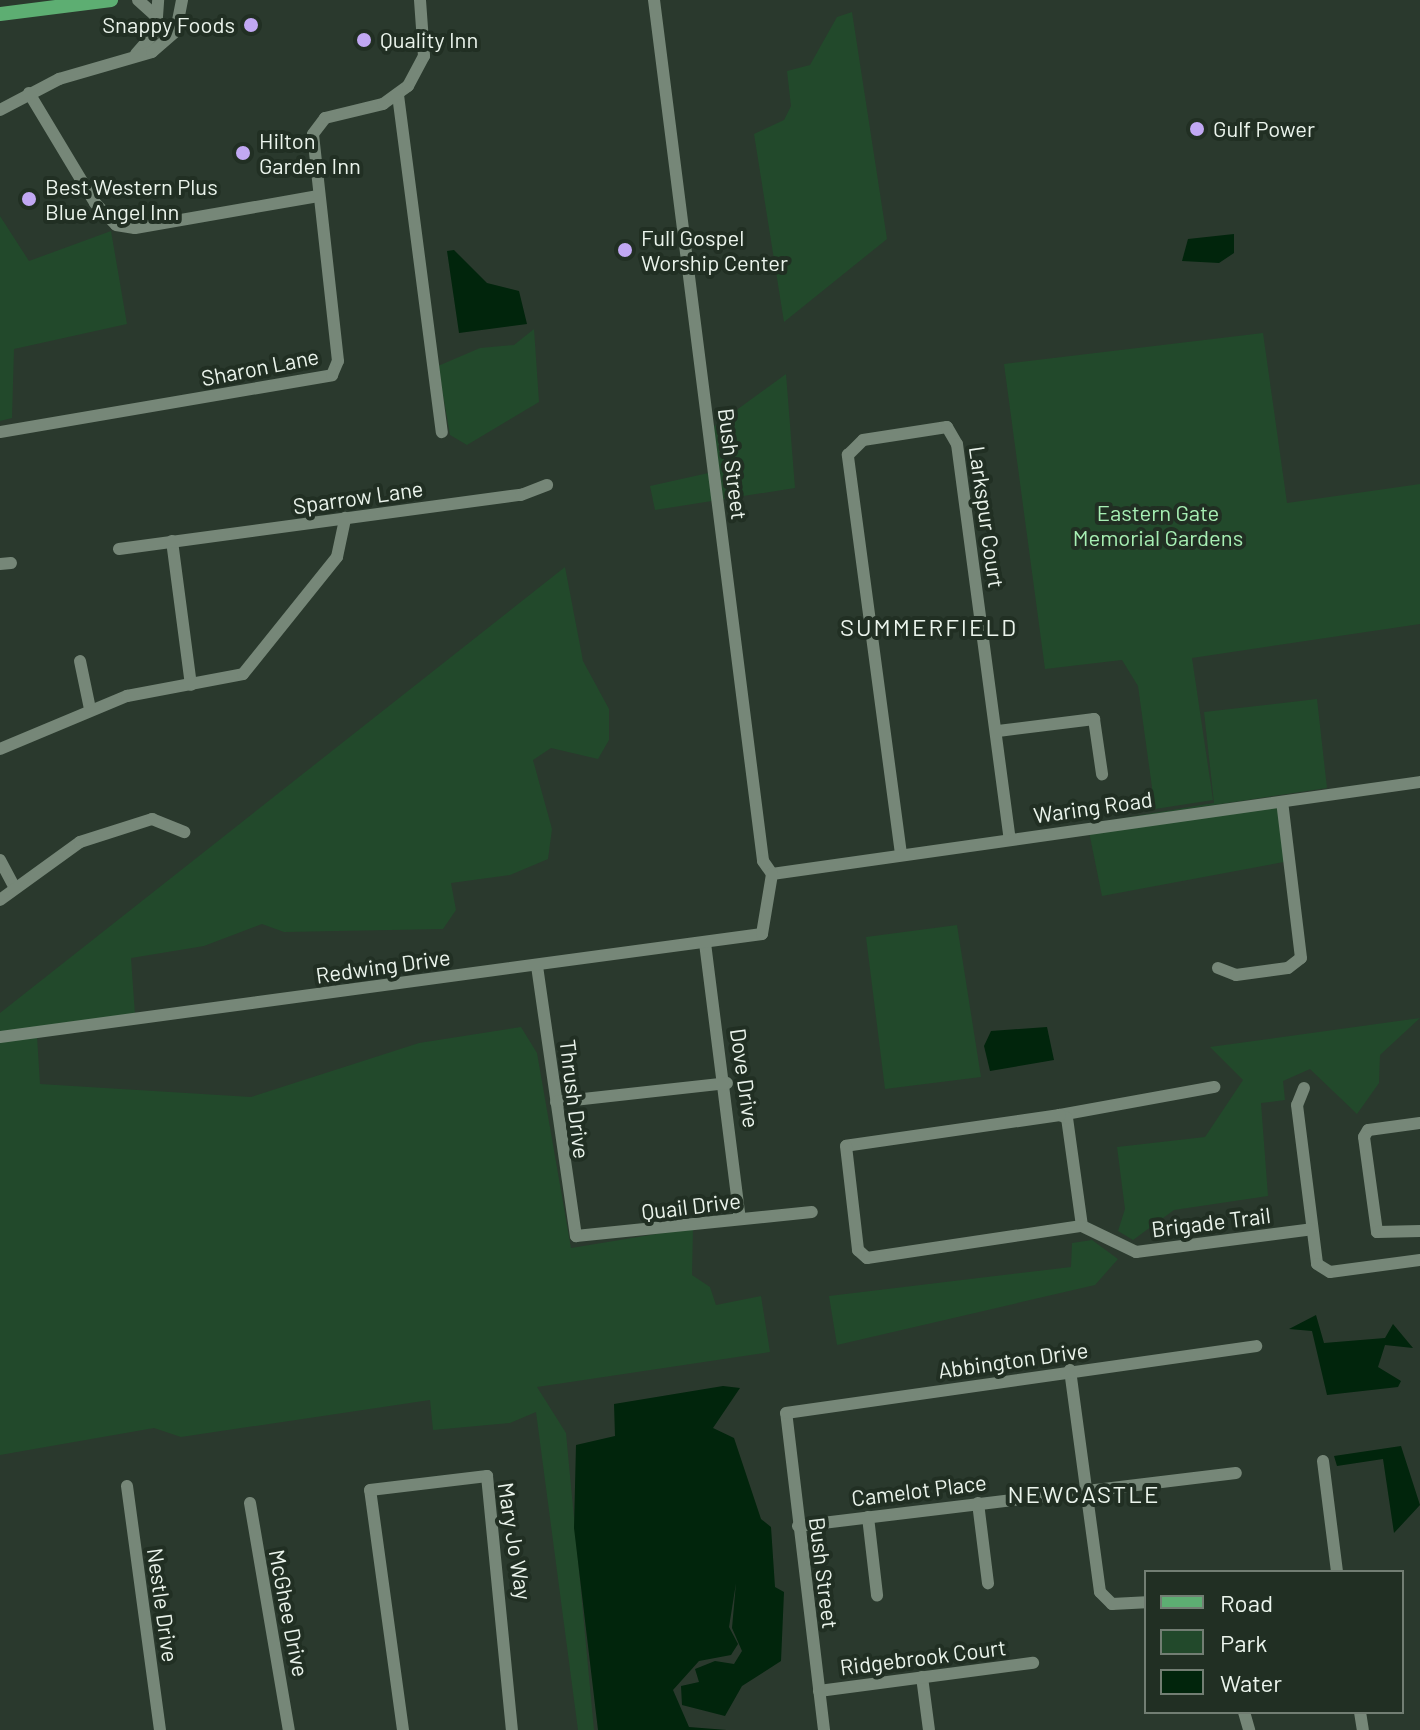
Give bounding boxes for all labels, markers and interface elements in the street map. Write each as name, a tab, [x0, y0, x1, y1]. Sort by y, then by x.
place label: Snappy Foods	[102, 12, 235, 38]
marker: Snappy Foods	[242, 16, 260, 34]
place label: Quality Inn	[380, 27, 478, 53]
marker: Quality Inn	[355, 31, 373, 49]
place label: Gulf Power	[1213, 116, 1315, 142]
marker: Gulf Power	[1188, 120, 1206, 138]
place label: Hilton Garden Inn	[259, 127, 361, 178]
marker: Hilton Garden Inn	[234, 144, 252, 162]
place label: Best Western Plus Blue Angel Inn	[45, 173, 218, 224]
marker: Best Western Plus Blue Angel Inn	[20, 190, 38, 208]
place label: Full Gospel Worship Center	[641, 224, 788, 276]
marker: Full Gospel Worship Center	[616, 241, 634, 259]
street label: Sharon Lane	[199, 343, 321, 391]
street label: Bush Street	[713, 407, 753, 521]
street label: Larkspur Court	[964, 444, 1010, 590]
street label: Sparrow Lane	[291, 475, 425, 519]
park label: Eastern Gate Memorial Gardens	[1073, 499, 1243, 550]
district label: SUMMERFIELD	[840, 613, 1018, 641]
street label: Waring Road	[1032, 786, 1154, 828]
street label: Redwing Drive	[314, 943, 452, 989]
street label: Dove Drive	[725, 1026, 765, 1130]
street label: Thrush Drive	[555, 1038, 595, 1160]
street label: Quail Drive	[640, 1187, 742, 1225]
street label: Brigade Trail	[1150, 1202, 1272, 1242]
street label: Abbington Drive	[936, 1336, 1090, 1384]
street label: Camelot Place	[850, 1469, 988, 1511]
street label: Mary Jo Way	[493, 1480, 537, 1602]
district label: NEWCASTLE	[1008, 1480, 1160, 1508]
street label: Bush Street	[804, 1516, 844, 1630]
street label: Nestle Drive	[142, 1546, 184, 1664]
street label: McGhee Drive	[264, 1547, 314, 1679]
legend	[1144, 1570, 1404, 1714]
text: Road	[1220, 1588, 1273, 1617]
text: Park	[1220, 1628, 1267, 1657]
street label: Ridgebrook Court	[838, 1634, 1008, 1680]
text: Water	[1220, 1668, 1282, 1697]

